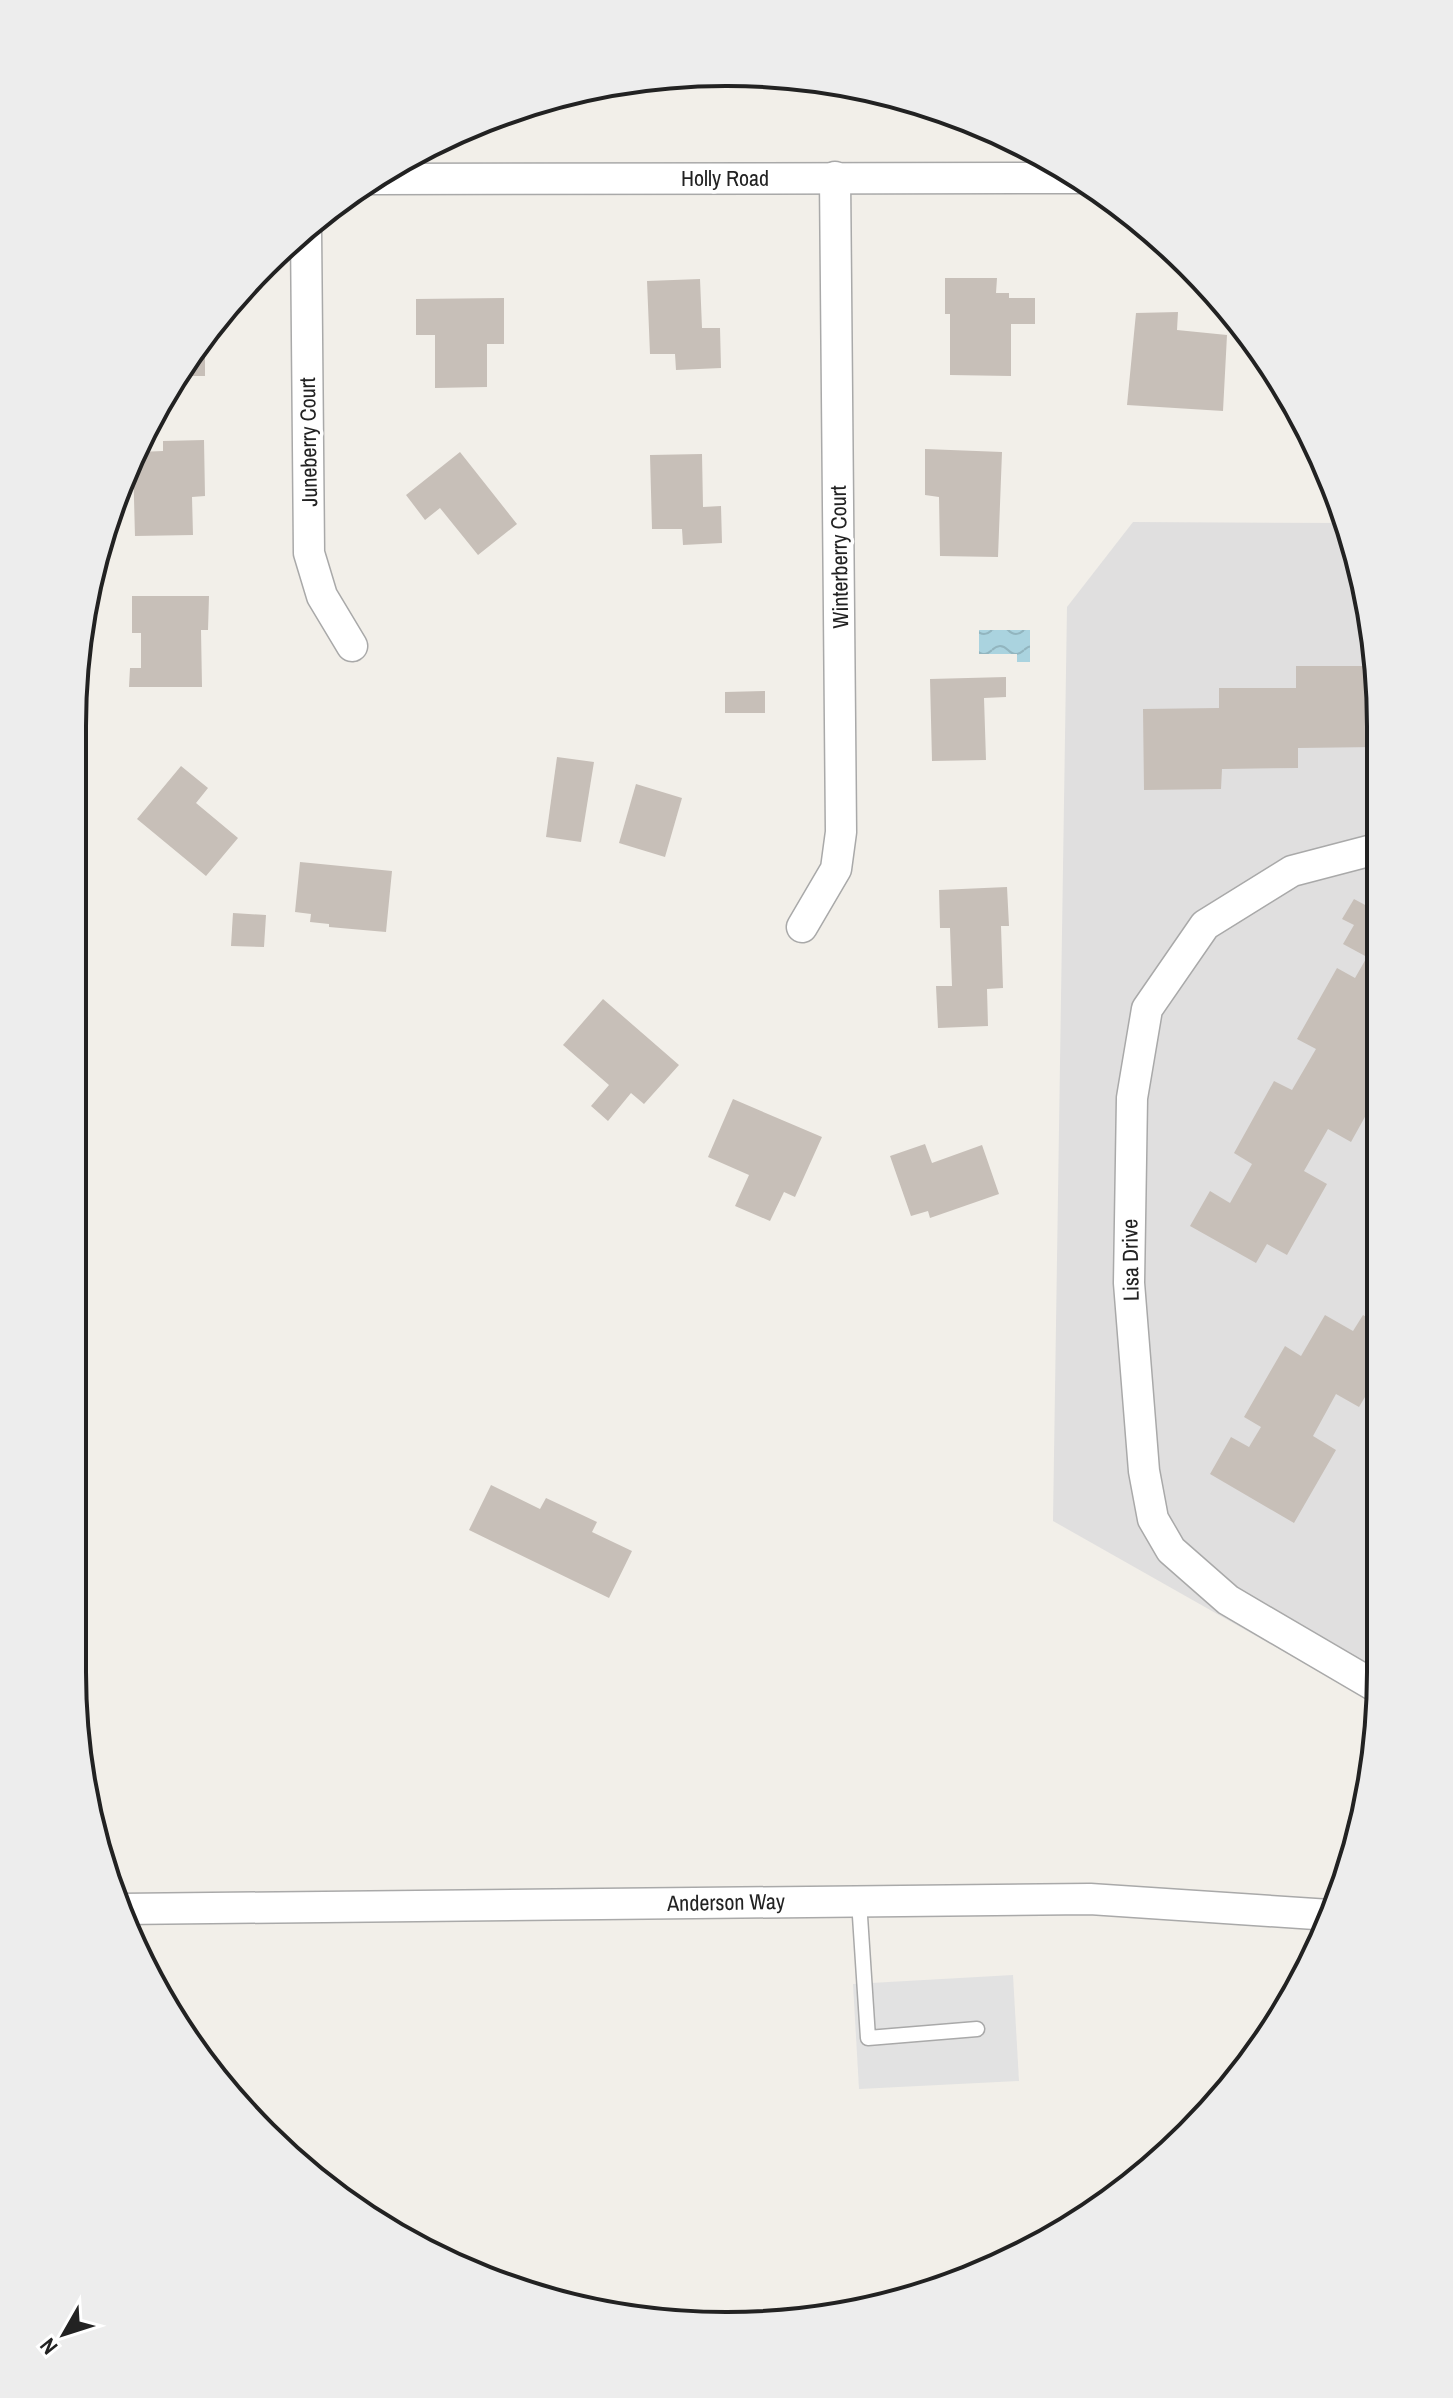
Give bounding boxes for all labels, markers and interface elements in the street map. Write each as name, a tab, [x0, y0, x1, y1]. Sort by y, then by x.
street label: Holly Road	[681, 163, 769, 193]
street label: Juneberry Court	[292, 377, 324, 507]
street label: Winterberry Court	[823, 485, 855, 629]
street label: Lisa Drive	[1114, 1219, 1146, 1301]
street label: Anderson Way	[666, 1886, 785, 1918]
north arrow	[24, 2294, 104, 2374]
text: N	[33, 2332, 64, 2361]

